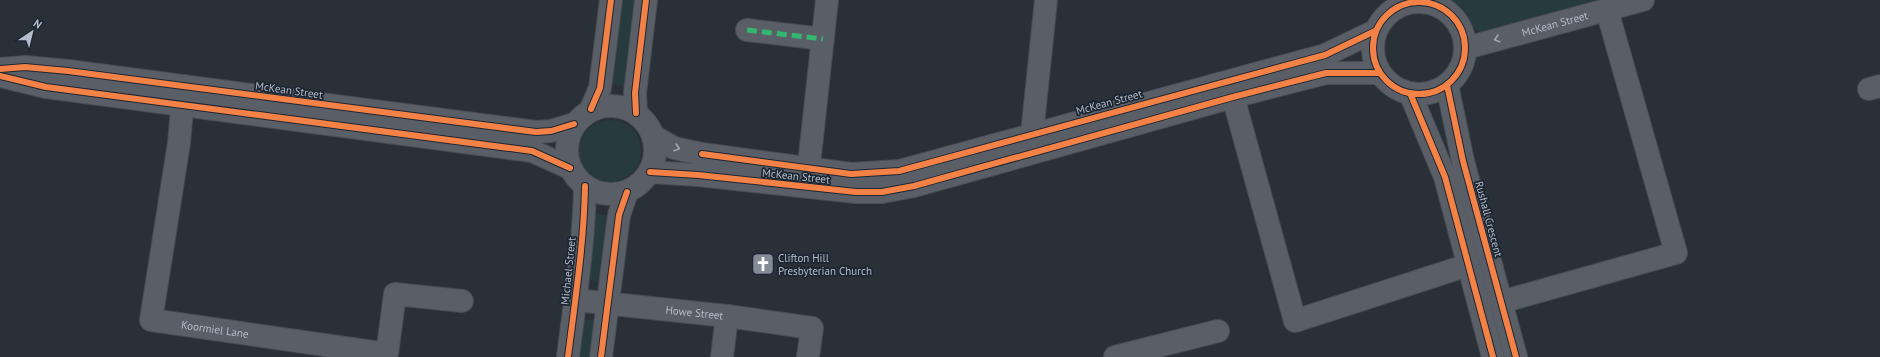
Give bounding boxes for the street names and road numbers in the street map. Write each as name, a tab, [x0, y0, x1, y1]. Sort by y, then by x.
street label: McKean Street	[1520, 8, 1590, 40]
street label: McKean Street	[254, 78, 324, 102]
street label: McKean Street	[1074, 86, 1144, 118]
street label: McKean Street	[761, 165, 831, 187]
street label: Rushall Crescent	[1472, 180, 1506, 259]
street label: Michael Street	[557, 236, 579, 306]
street label: Howe Street	[665, 303, 724, 323]
street label: Koormiel Lane	[180, 317, 250, 341]

